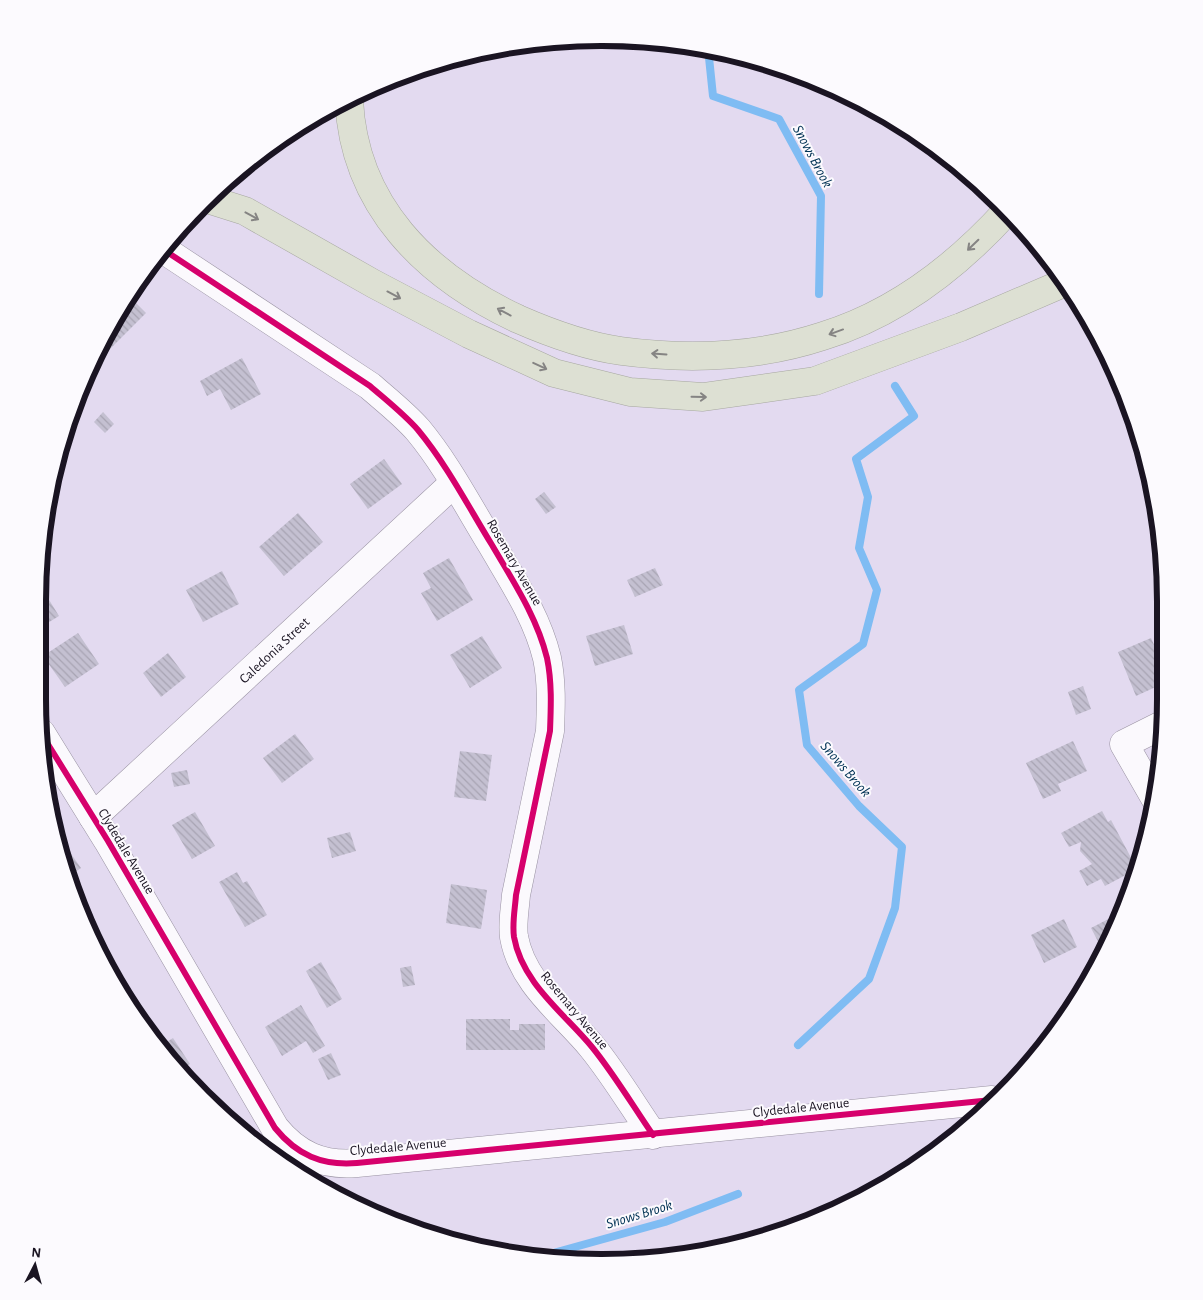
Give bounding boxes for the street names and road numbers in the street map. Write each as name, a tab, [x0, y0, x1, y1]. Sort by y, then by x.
street label: Rosemary Avenue	[484, 517, 544, 608]
street label: Caledonia Street	[237, 615, 313, 687]
street label: Clydedale Avenue	[95, 806, 157, 897]
street label: Rosemary Avenue	[538, 969, 611, 1052]
street label: Clydedale Avenue	[752, 1096, 850, 1120]
street label: Clydedale Avenue	[349, 1136, 447, 1158]

